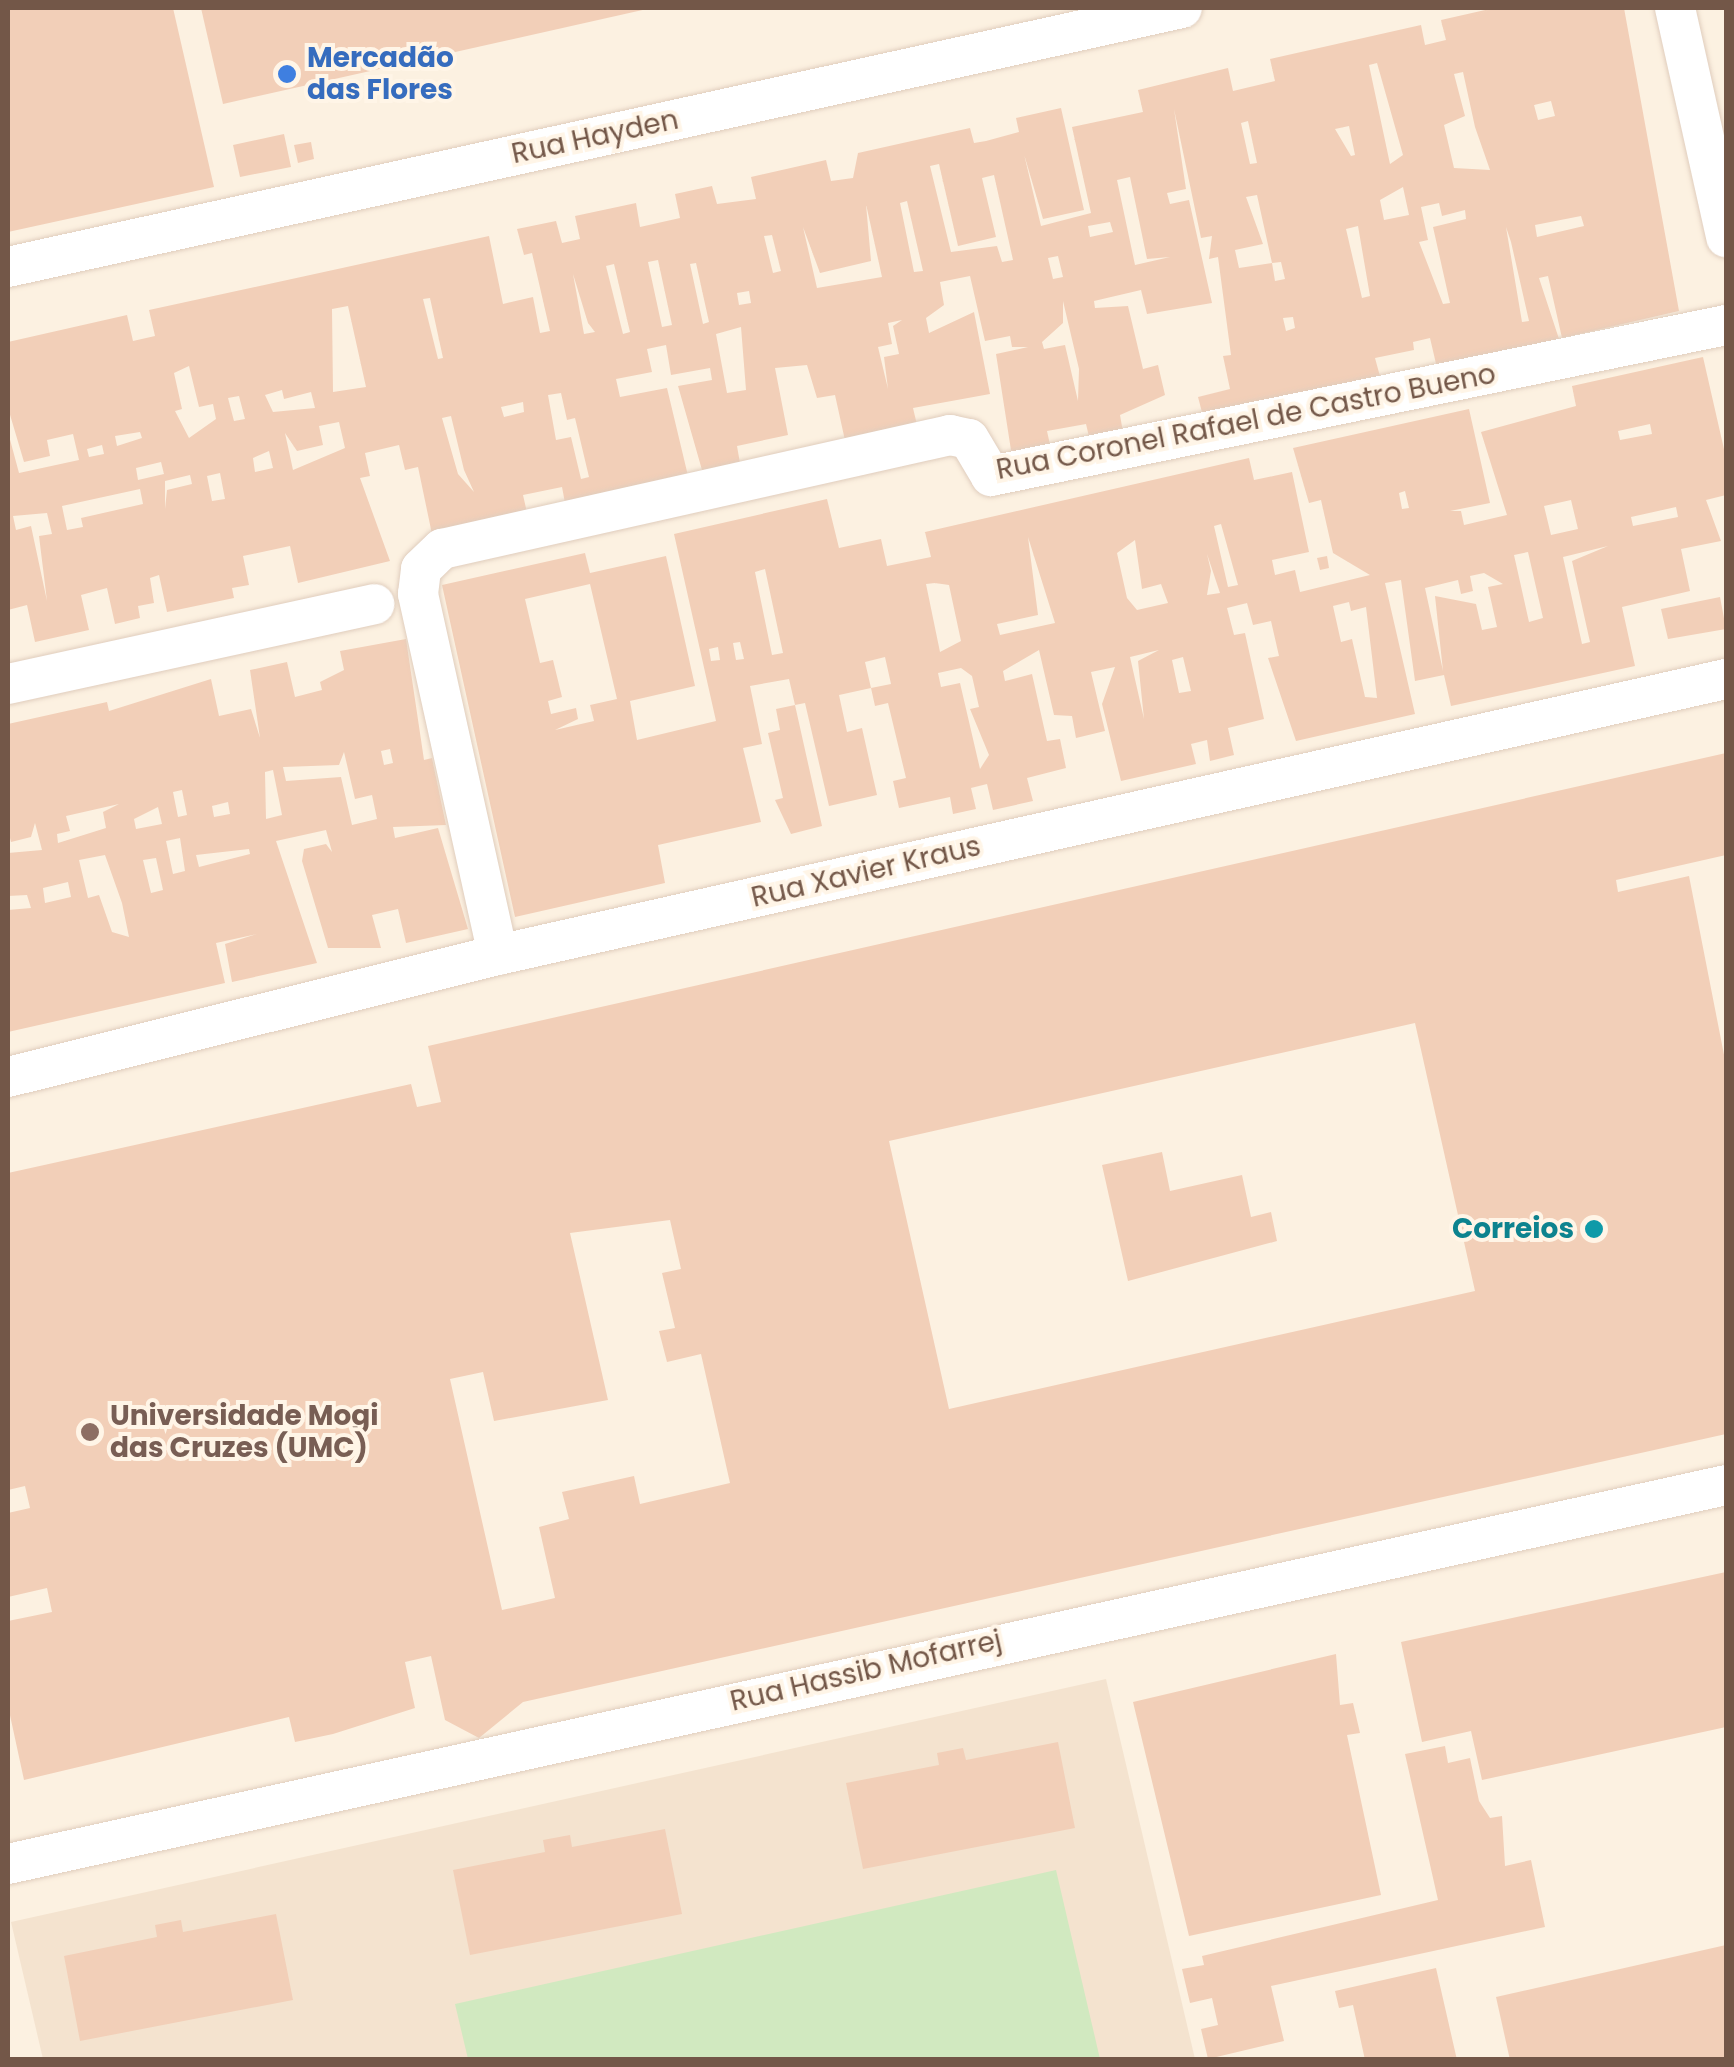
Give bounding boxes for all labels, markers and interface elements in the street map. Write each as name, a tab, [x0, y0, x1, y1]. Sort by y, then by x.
place label: Mercadão das Flores	[307, 41, 454, 107]
marker: Mercadão das Flores	[276, 63, 298, 85]
street label: Rua Hayden	[509, 103, 681, 171]
street label: Rua Coronel Rafael de Castro Bueno	[993, 357, 1499, 487]
street label: Rua Xavier Kraus	[748, 829, 984, 915]
place label: Correios	[1452, 1212, 1574, 1246]
marker: Correios	[1583, 1218, 1605, 1240]
place label: Universidade Mogi das Cruzes (UMC)	[110, 1399, 379, 1465]
marker: Universidade Mogi das Cruzes (UMC)	[79, 1421, 101, 1443]
street label: Rua Hassib Mofarrej	[727, 1623, 1005, 1719]

